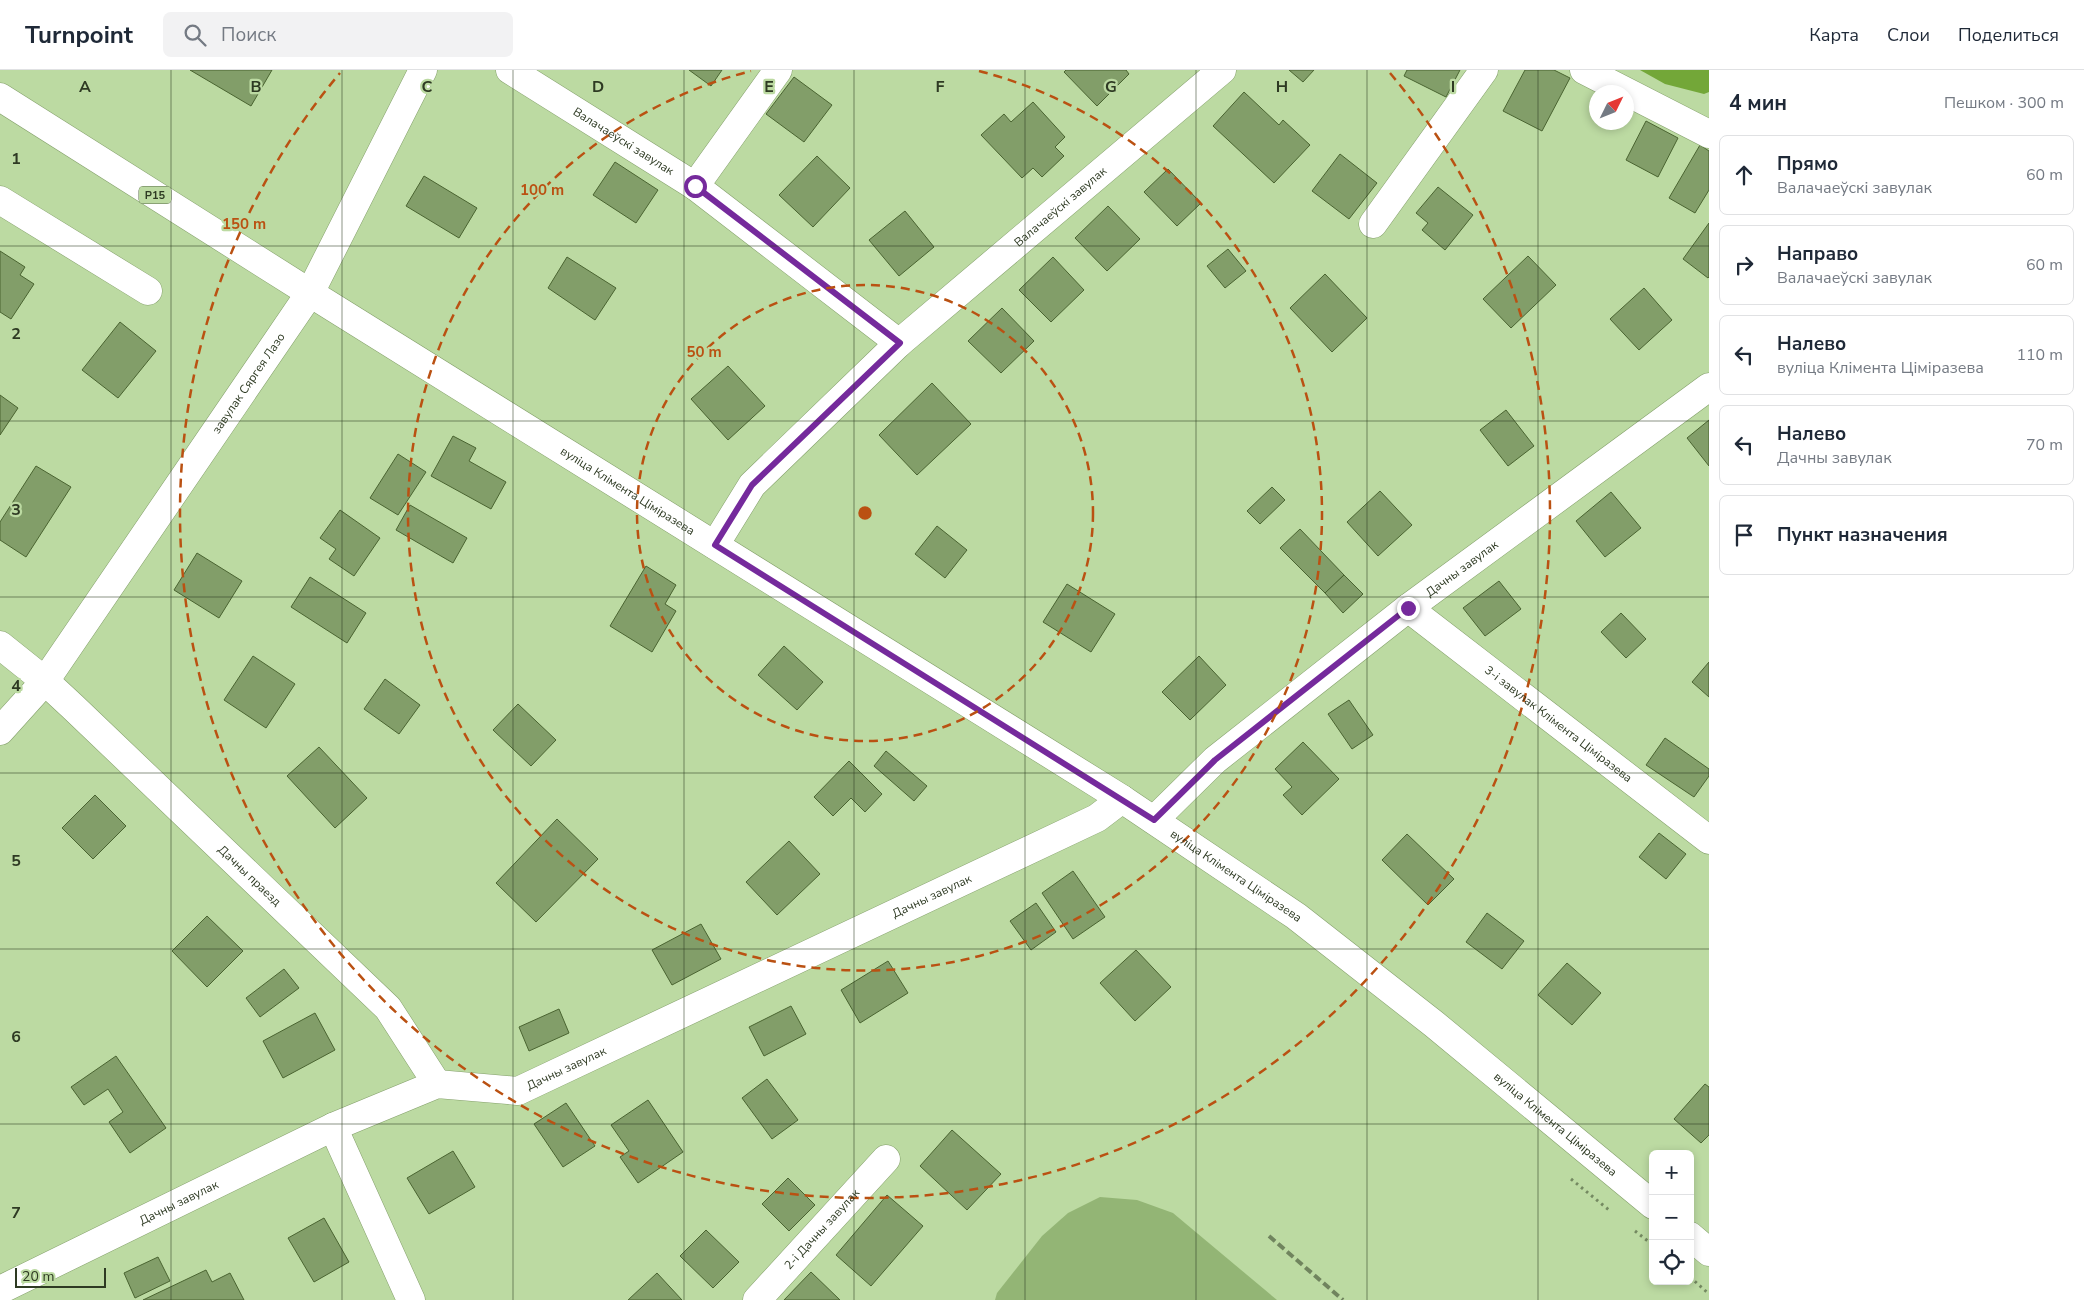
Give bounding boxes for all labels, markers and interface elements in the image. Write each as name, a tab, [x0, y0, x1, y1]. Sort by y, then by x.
search box	[163, 12, 513, 57]
text: Turnpoint	[25, 19, 133, 51]
icon: search	[181, 21, 209, 49]
text: Поиск	[221, 22, 276, 48]
text: Карта	[1809, 23, 1859, 47]
text: Слои	[1887, 23, 1930, 47]
text: Поделиться	[1958, 23, 2059, 47]
text: A	[79, 76, 91, 98]
text: B	[250, 76, 262, 98]
text: C	[422, 76, 433, 98]
text: D	[592, 76, 604, 98]
text: E	[764, 76, 774, 98]
text: F	[936, 76, 945, 98]
text: G	[1105, 76, 1117, 98]
text: H	[1276, 76, 1288, 98]
text: I	[1451, 76, 1455, 98]
north arrow	[1589, 85, 1634, 130]
text: 4 мин	[1729, 89, 1787, 117]
text: Пешком · 300 m	[1944, 92, 2064, 114]
street label: Валачаеўскі завулак	[570, 104, 678, 179]
text: 1	[11, 148, 21, 170]
text: Прямо	[1777, 151, 1838, 177]
icon: ahead	[1730, 161, 1758, 189]
street label: Валачаеўскі завулак	[1011, 163, 1110, 250]
text: 60 m	[2026, 164, 2063, 186]
route start	[684, 175, 707, 198]
text: Валачаеўскі завулак	[1777, 177, 1932, 199]
text: 100 m	[520, 180, 564, 200]
road number: Р15	[139, 186, 171, 204]
text: 150 m	[222, 214, 266, 234]
text: Направо	[1777, 241, 1858, 267]
icon: right	[1730, 251, 1758, 279]
text: 60 m	[2026, 254, 2063, 276]
text: Валачаеўскі завулак	[1777, 267, 1932, 289]
text: 2	[11, 323, 21, 345]
street label: завулак Сяргея Лазо	[208, 329, 289, 437]
text: Налево	[1777, 331, 1846, 357]
icon: left	[1730, 341, 1758, 369]
text: 50 m	[686, 342, 722, 362]
text: 110 m	[2016, 344, 2063, 366]
text: вуліца Клімента Ціміразева	[1777, 357, 1984, 379]
text: Налево	[1777, 421, 1846, 447]
icon: left	[1730, 431, 1758, 459]
text: 70 m	[2026, 434, 2063, 456]
street label: вуліца Клімента Ціміразева	[557, 443, 698, 539]
text: Дачны завулак	[1777, 447, 1892, 469]
text: 3	[11, 499, 21, 521]
centre of rings	[856, 504, 874, 522]
icon: arrive	[1730, 521, 1758, 549]
text: Пункт назначения	[1777, 522, 1948, 548]
street label: Дачны завулак	[1422, 536, 1502, 600]
route end	[1397, 597, 1420, 620]
street label: 3-і завулак Клімента Ціміразева	[1481, 662, 1636, 786]
text: 4	[11, 675, 21, 697]
street label: вуліца Клімента Ціміразева	[1167, 826, 1305, 926]
street label: Дачны праезд	[214, 842, 285, 910]
text: 5	[11, 850, 21, 872]
street label: Дачны завулак	[889, 870, 975, 921]
text: 6	[11, 1026, 21, 1048]
street label: Дачны завулак	[524, 1042, 609, 1094]
street label: вуліца Клімента Ціміразева	[1491, 1069, 1620, 1180]
map controls	[1649, 1150, 1694, 1285]
button: +	[1649, 1150, 1694, 1195]
street label: Дачны завулак	[137, 1176, 221, 1229]
street label: 2-і Дачны завулак	[781, 1185, 863, 1273]
button: −	[1649, 1195, 1694, 1240]
text: 7	[11, 1202, 21, 1224]
button: locate	[1649, 1240, 1694, 1285]
scale bar	[15, 1265, 106, 1288]
text: 20 m	[22, 1267, 54, 1286]

